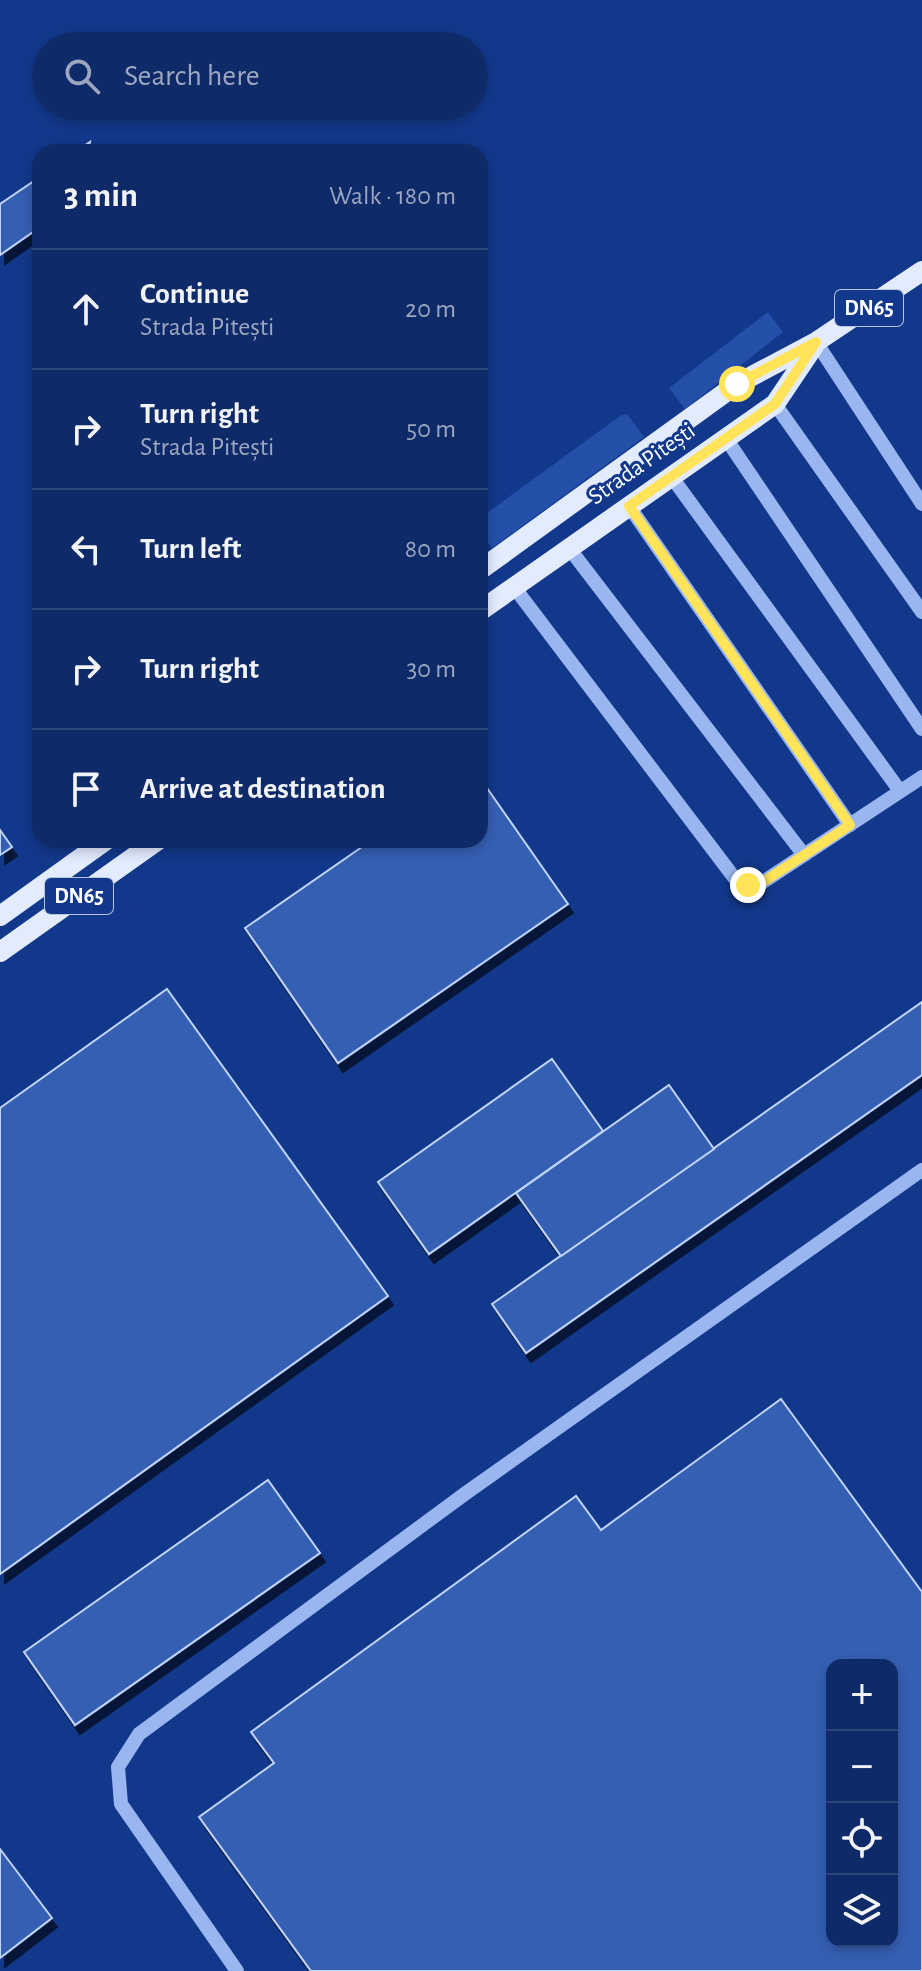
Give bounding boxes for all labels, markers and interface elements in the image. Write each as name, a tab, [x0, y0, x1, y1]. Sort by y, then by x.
search box	[32, 32, 488, 120]
icon: search	[60, 54, 104, 98]
text: Search here	[124, 61, 260, 91]
text: 3 min	[64, 179, 138, 213]
text: Walk · 180 m	[329, 183, 456, 209]
text: Continue	[140, 279, 249, 309]
icon: ahead	[64, 287, 108, 331]
road number: DN65	[835, 290, 903, 326]
text: 20 m	[405, 296, 456, 322]
text: Strada Pitești	[140, 314, 274, 340]
route start	[719, 366, 755, 402]
text: Turn right	[140, 399, 259, 429]
icon: right	[64, 407, 108, 451]
text: 50 m	[406, 416, 456, 442]
street label: Strada Pitești	[584, 419, 700, 510]
text: Strada Pitești	[140, 434, 274, 460]
icon: left	[64, 527, 108, 571]
text: Turn left	[140, 534, 241, 564]
text: 80 m	[405, 536, 456, 562]
icon: right	[64, 647, 108, 691]
text: Turn right	[140, 654, 259, 684]
text: 30 m	[406, 656, 456, 682]
icon: arrive	[64, 767, 108, 811]
text: Arrive at destination	[140, 774, 386, 804]
route end	[730, 867, 766, 903]
road number: DN65	[45, 878, 113, 914]
map controls	[826, 1659, 898, 1947]
button: +	[826, 1659, 898, 1731]
button: −	[826, 1731, 898, 1803]
button: locate	[826, 1803, 898, 1875]
button: layers	[826, 1875, 898, 1947]

